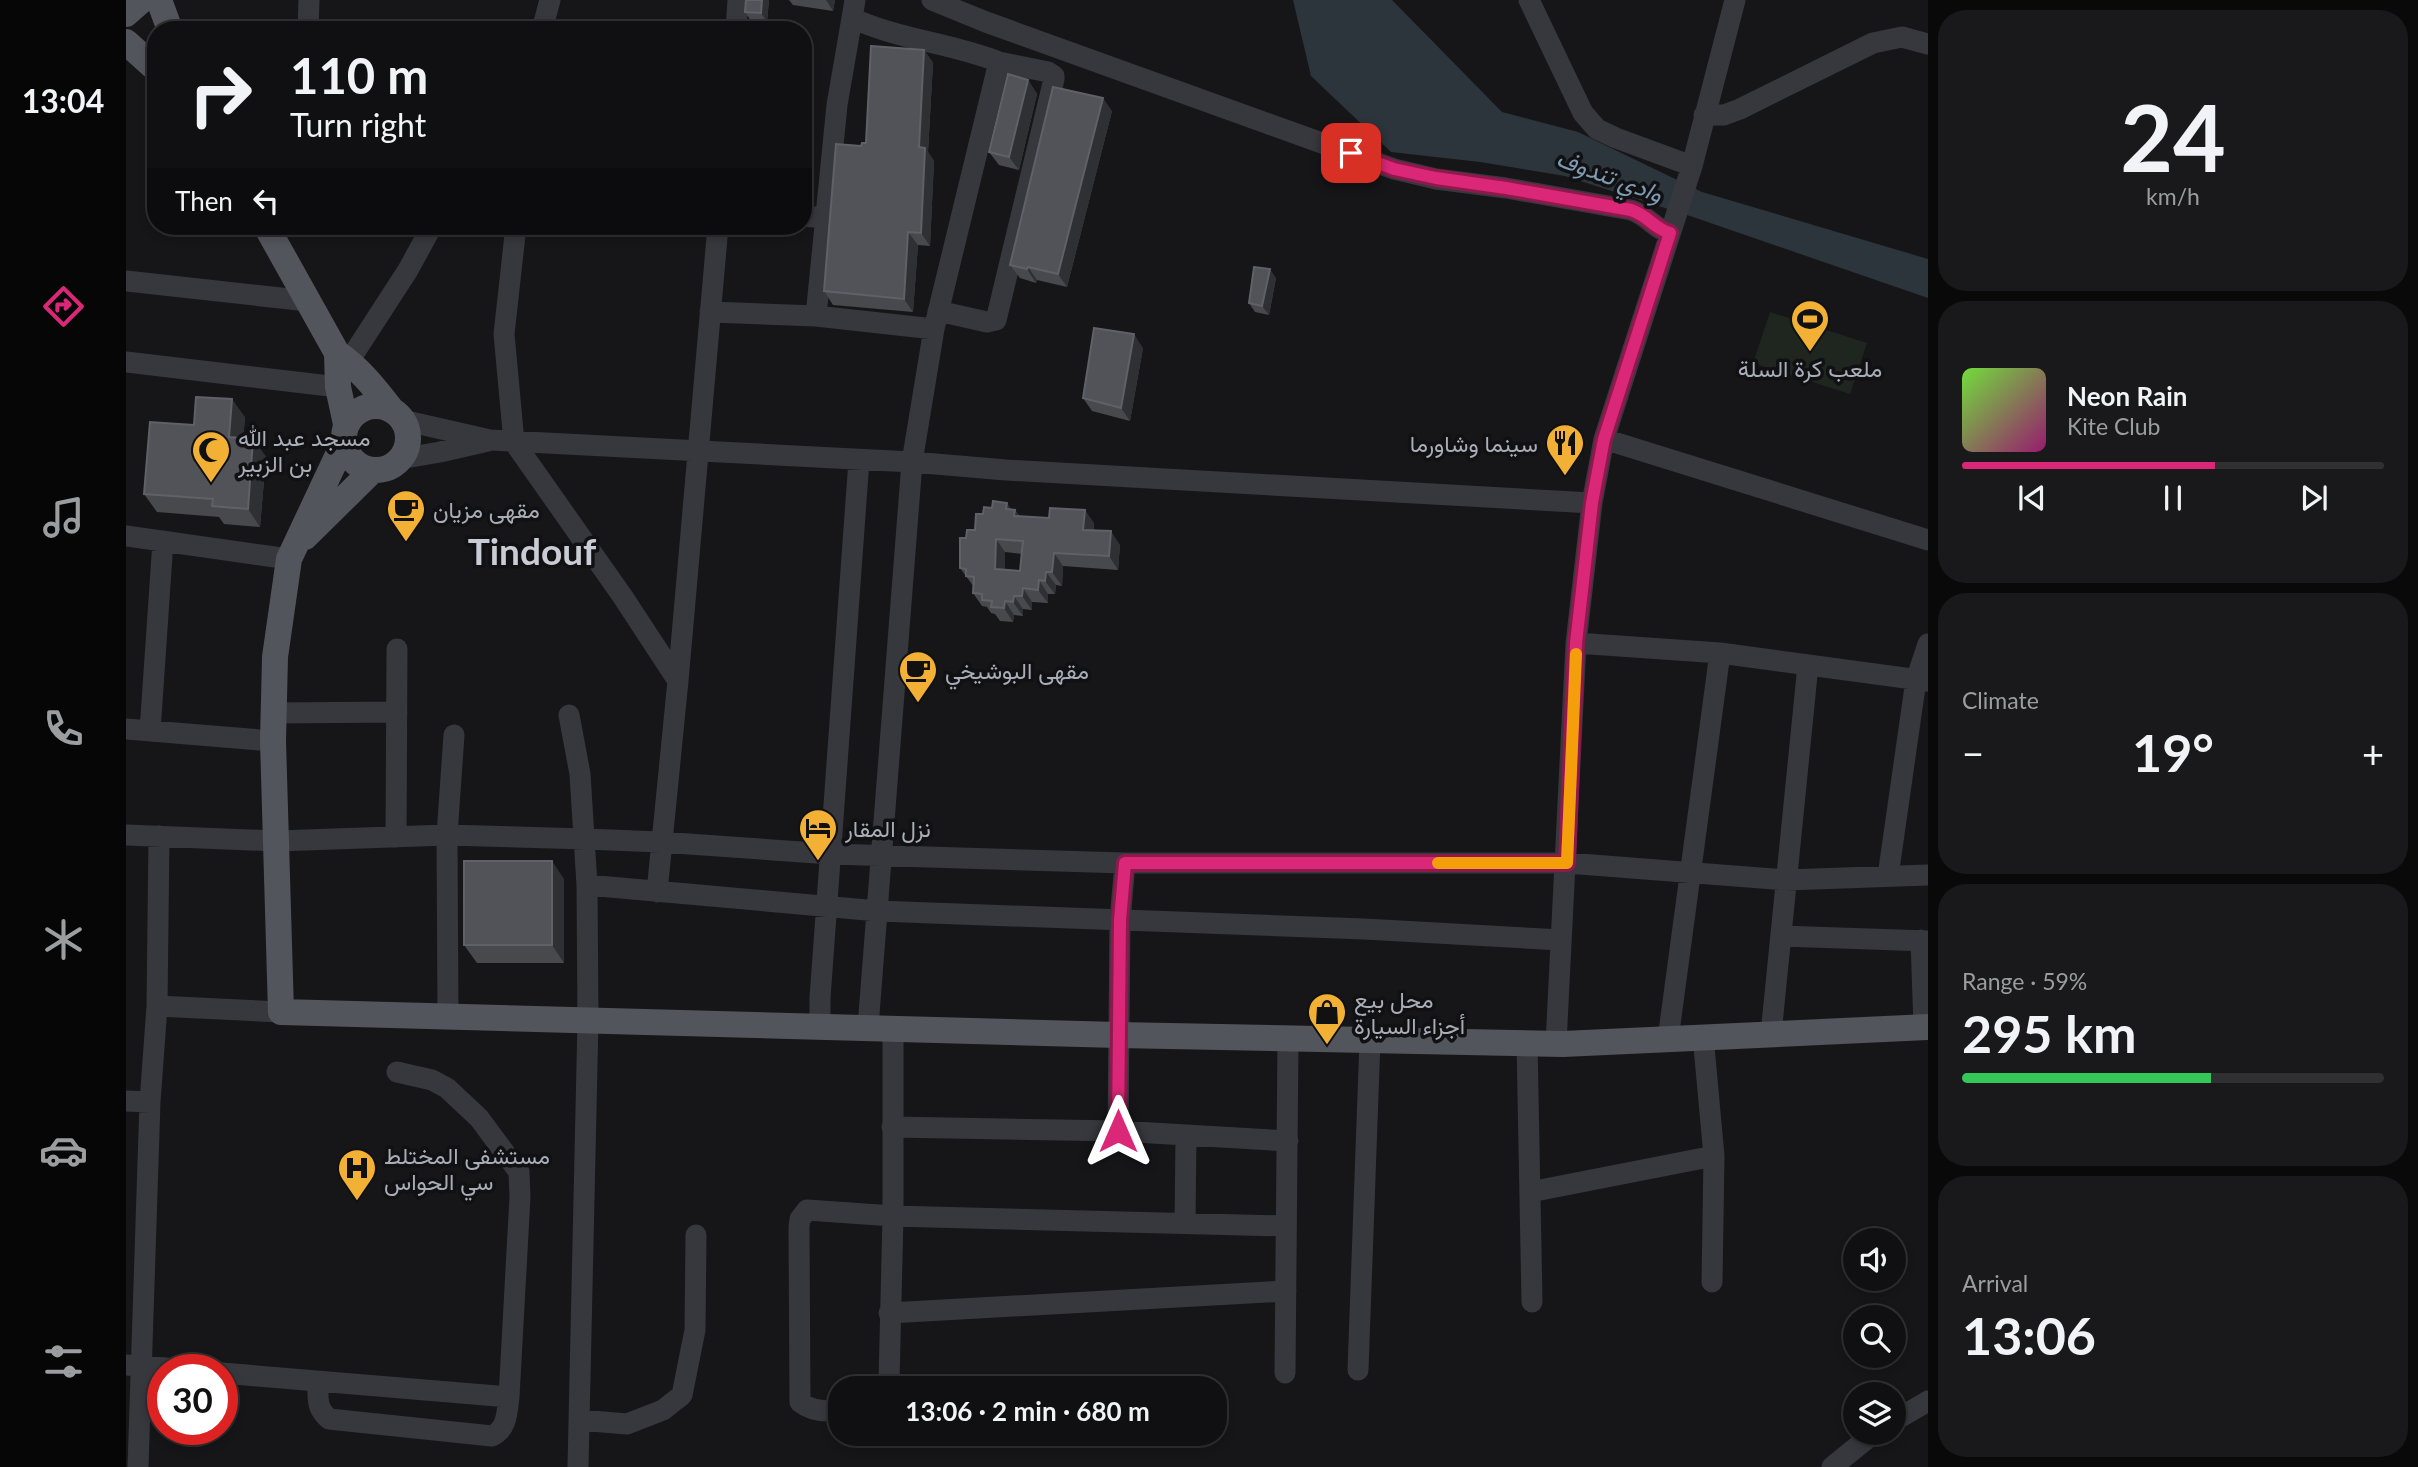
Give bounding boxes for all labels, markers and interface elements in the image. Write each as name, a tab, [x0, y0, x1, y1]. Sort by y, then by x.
text: 110 m	[290, 46, 428, 104]
icon: right	[175, 49, 266, 140]
text: 13:04	[22, 81, 104, 120]
text: 24	[2120, 82, 2226, 191]
text: Turn right	[290, 105, 426, 144]
pin	[1321, 123, 1381, 183]
icon: arrive	[1332, 134, 1370, 172]
water label: وادي تندوف	[1551, 142, 1667, 213]
icon: left	[247, 182, 285, 220]
text: km/h	[2146, 182, 2200, 210]
text: Then	[175, 185, 233, 217]
icon: directions	[39, 282, 88, 331]
sports icon: ملعب كرة السلة	[1789, 298, 1831, 353]
place label: ملعب كرة السلة	[1738, 354, 1882, 384]
text: Neon Rain	[2067, 380, 2187, 412]
text: Kite Club	[2067, 412, 2160, 440]
restaurant icon: سينما وشاورما	[1544, 422, 1586, 477]
place label: مسجد عبد الله بن الزبير	[237, 423, 371, 479]
mosque icon: مسجد عبد الله بن الزبير	[190, 429, 232, 484]
place label: سينما وشاورما	[1410, 429, 1538, 459]
icon: previous	[2013, 479, 2051, 517]
icon: pause	[2154, 479, 2192, 517]
icon: next	[2295, 479, 2333, 517]
cafe icon: مقهى مزيان	[385, 488, 427, 543]
icon: music	[39, 493, 88, 542]
place label: مقهى مزيان	[433, 495, 540, 525]
district label: Tindouf	[468, 528, 597, 573]
cafe icon: مقهى البوشيخي	[897, 649, 939, 704]
place label: مقهى البوشيخي	[945, 656, 1089, 690]
text: Climate	[1962, 686, 2039, 714]
icon: phone	[39, 704, 88, 753]
text: 19°	[2132, 721, 2214, 783]
text: −	[1962, 730, 1984, 776]
text: +	[2362, 730, 2384, 776]
hotel icon: نزل المقار	[797, 807, 839, 862]
place label: نزل المقار	[844, 814, 931, 844]
icon: climate	[39, 915, 88, 964]
text: Range · 59%	[1962, 967, 2087, 995]
place label: محل بيع أجزاء السيارة	[1354, 985, 1465, 1041]
shop icon: محل بيع أجزاء السيارة	[1306, 991, 1348, 1046]
text: 295 km	[1962, 1002, 2136, 1064]
position arrow	[1081, 1094, 1155, 1168]
icon: car	[39, 1126, 88, 1175]
place label: مستشفى المختلط سي الحواس	[384, 1141, 550, 1201]
hospital icon: مستشفى المختلط سي الحواس	[336, 1147, 378, 1202]
map controls	[1843, 1228, 1906, 1445]
button: sound	[1843, 1228, 1906, 1291]
text: Arrival	[1962, 1269, 2028, 1297]
text: 13:06	[1962, 1304, 2096, 1366]
button: search	[1843, 1305, 1906, 1368]
icon: filters	[39, 1337, 88, 1386]
speed limit sign: 30	[147, 1354, 238, 1445]
button: layers	[1843, 1382, 1906, 1445]
text: 13:06 · 2 min · 680 m	[905, 1395, 1150, 1427]

